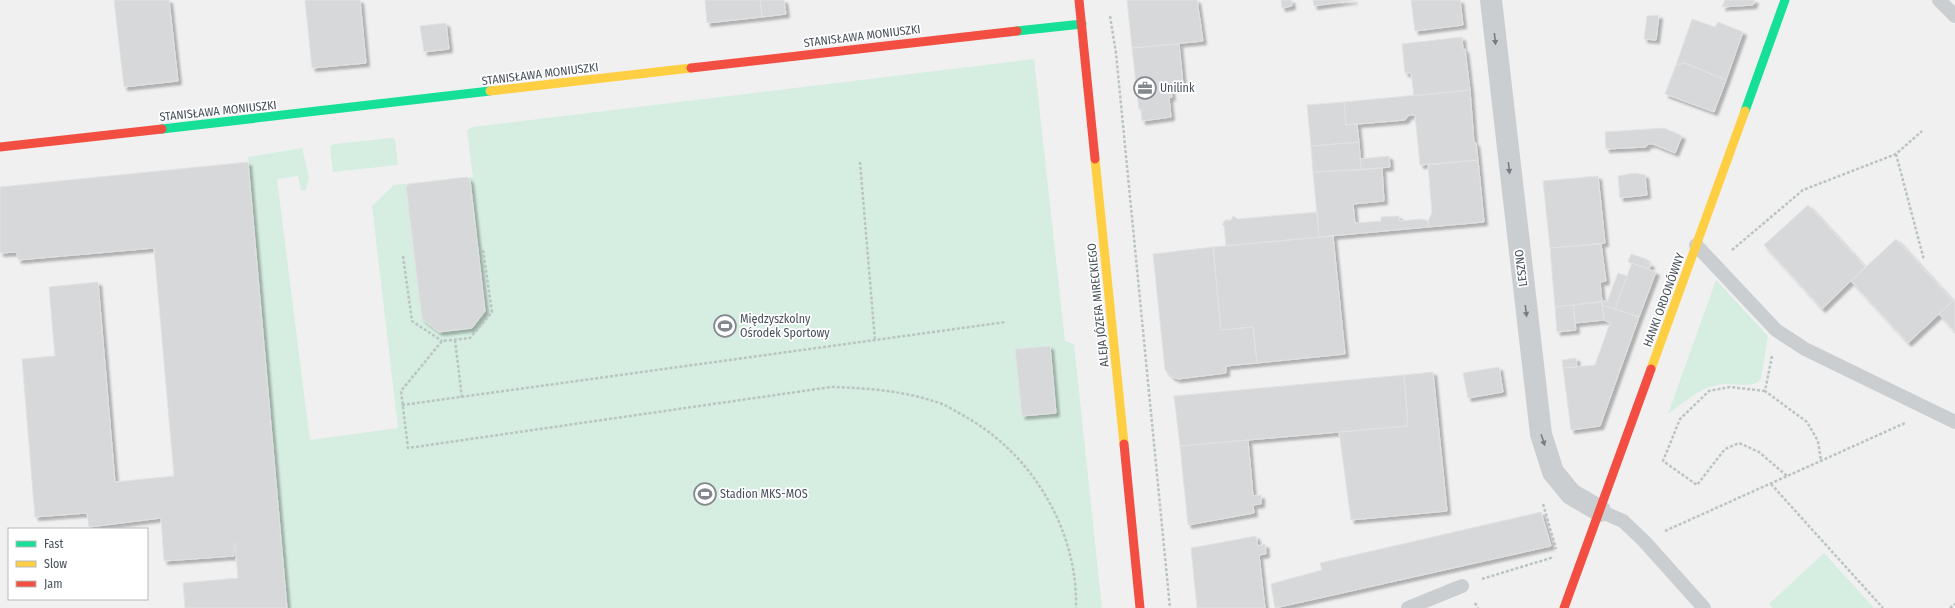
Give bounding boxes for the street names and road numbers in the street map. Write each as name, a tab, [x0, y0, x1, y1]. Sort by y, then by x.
street label: STANISŁAWA MONIUSZKI	[803, 22, 921, 50]
street label: STANISŁAWA MONIUSZKI	[481, 60, 599, 88]
street label: STANISŁAWA MONIUSZKI	[159, 98, 277, 124]
street label: ALEJA JÓZEFA MIRECKIEGO	[1084, 242, 1111, 368]
street label: LESZNO	[1512, 249, 1530, 287]
street label: HANKI ORDONÓWNY	[1640, 251, 1687, 349]

